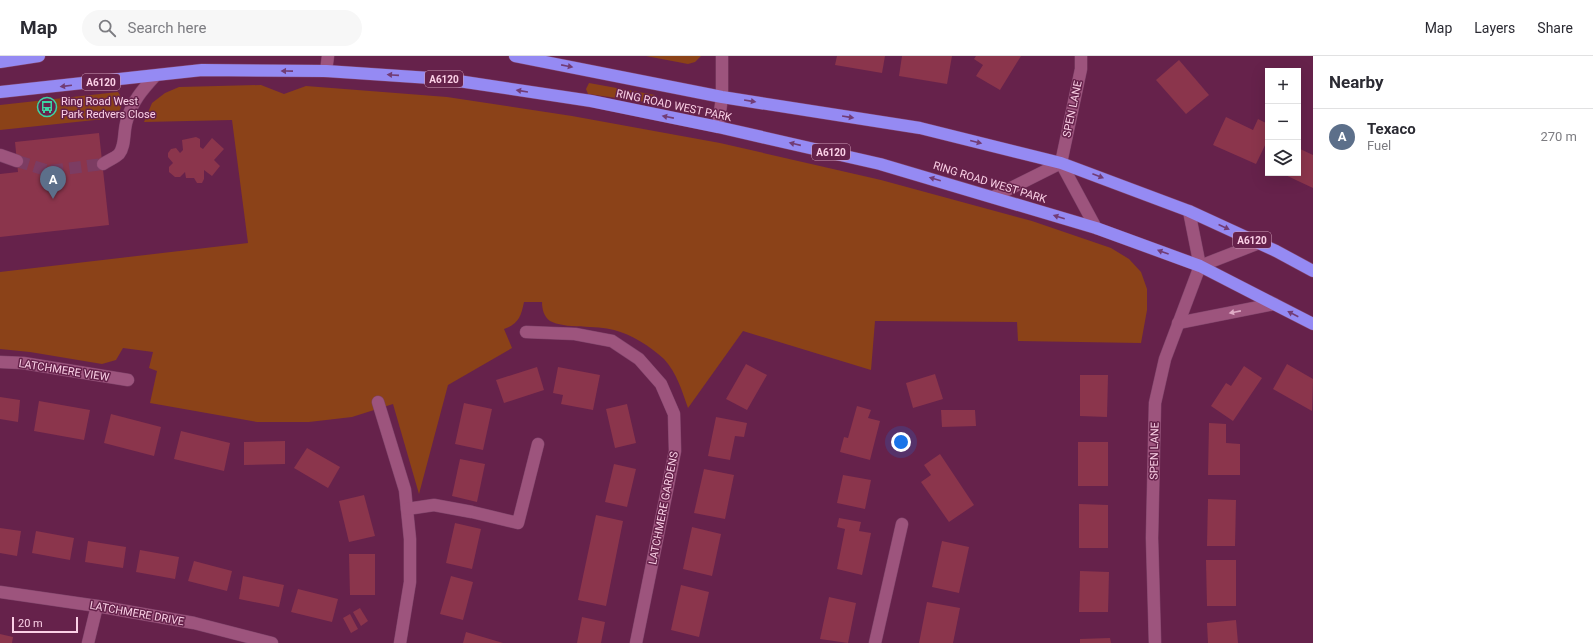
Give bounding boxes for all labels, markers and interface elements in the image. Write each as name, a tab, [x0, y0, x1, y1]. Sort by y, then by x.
search box	[82, 10, 362, 46]
text: Map	[20, 16, 58, 39]
icon: search	[96, 17, 118, 39]
text: Search here	[128, 19, 206, 37]
text: Map	[1425, 20, 1452, 36]
text: Layers	[1474, 20, 1515, 36]
text: Share	[1537, 20, 1573, 36]
one-way arrow	[561, 64, 573, 70]
one-way arrow	[280, 68, 293, 74]
map controls	[1265, 68, 1301, 176]
button: +	[1265, 68, 1301, 104]
road number: A6120	[425, 71, 463, 87]
one-way arrow	[387, 72, 399, 79]
text: Nearby	[1329, 72, 1384, 92]
road number: A6120	[82, 74, 120, 90]
street label: SPEN LANE	[1060, 80, 1085, 139]
one-way arrow	[60, 83, 72, 89]
street label: RING ROAD WEST PARK	[615, 87, 733, 124]
one-way arrow	[515, 88, 528, 94]
place label: Ring Road West Park Redvers Close	[61, 95, 156, 121]
bus stop icon: Ring Road West Park Redvers Close	[36, 96, 58, 118]
one-way arrow	[744, 98, 756, 104]
button: −	[1265, 104, 1301, 140]
one-way arrow	[662, 113, 674, 119]
one-way arrow	[842, 114, 854, 120]
text: Texaco	[1367, 120, 1416, 138]
text: A	[1338, 129, 1346, 144]
text: 270 m	[1540, 129, 1577, 144]
text: Fuel	[1367, 138, 1391, 153]
one-way arrow	[970, 139, 982, 145]
button: layers	[1265, 140, 1301, 176]
one-way arrow	[789, 141, 801, 147]
road number: A6120	[812, 144, 850, 160]
street label: RING ROAD WEST PARK	[932, 159, 1048, 206]
pin: A	[40, 166, 66, 199]
one-way arrow	[1092, 174, 1104, 180]
one-way arrow	[928, 176, 940, 182]
one-way arrow	[1053, 214, 1065, 220]
one-way arrow	[1218, 224, 1230, 230]
road number: A6120	[1233, 232, 1271, 248]
one-way arrow	[1157, 249, 1169, 255]
one-way arrow	[1229, 309, 1241, 315]
one-way arrow	[1287, 311, 1299, 317]
street label: LATCHMERE VIEW	[18, 357, 110, 384]
street label: SPEN LANE	[1147, 422, 1162, 480]
your location	[891, 432, 911, 452]
street label: LATCHMERE GARDENS	[646, 450, 681, 566]
street label: LATCHMERE DRIVE	[89, 599, 185, 628]
scale bar	[12, 615, 78, 634]
text: 20 m	[18, 617, 43, 630]

